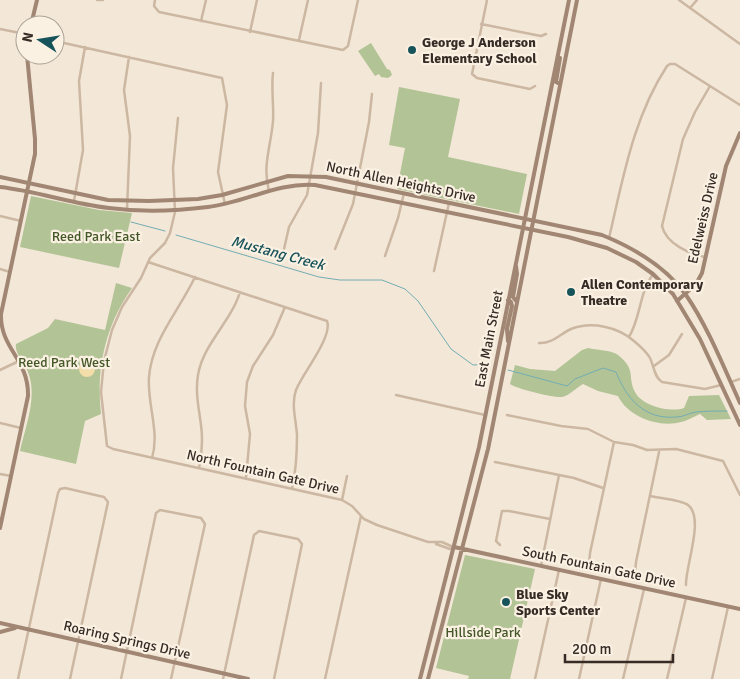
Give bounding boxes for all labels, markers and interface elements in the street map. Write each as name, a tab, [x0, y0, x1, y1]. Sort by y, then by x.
north arrow	[15, 15, 65, 65]
text: N	[18, 31, 37, 44]
place label: George J Anderson Elementary School	[422, 34, 537, 67]
marker: George J Anderson Elementary School	[406, 44, 418, 56]
street label: North Allen Heights Drive	[325, 158, 477, 206]
street label: Edelweiss Drive	[684, 170, 722, 266]
park label: Reed Park East	[52, 228, 140, 245]
water label: Mustang Creek	[229, 232, 328, 274]
place label: Allen Contemporary Theatre	[581, 276, 703, 309]
marker: Allen Contemporary Theatre	[565, 286, 577, 298]
street label: East Main Street	[471, 289, 507, 389]
park label: Reed Park West	[18, 354, 110, 371]
street label: North Fountain Gate Drive	[185, 446, 341, 498]
street label: South Fountain Gate Drive	[521, 542, 677, 592]
place label: Blue Sky Sports Center	[516, 586, 600, 619]
marker: Blue Sky Sports Center	[500, 596, 512, 608]
street label: Roaring Springs Drive	[62, 617, 192, 663]
park label: Hillside Park	[445, 624, 521, 641]
scale bar	[565, 632, 672, 664]
text: 200 m	[572, 640, 612, 658]

